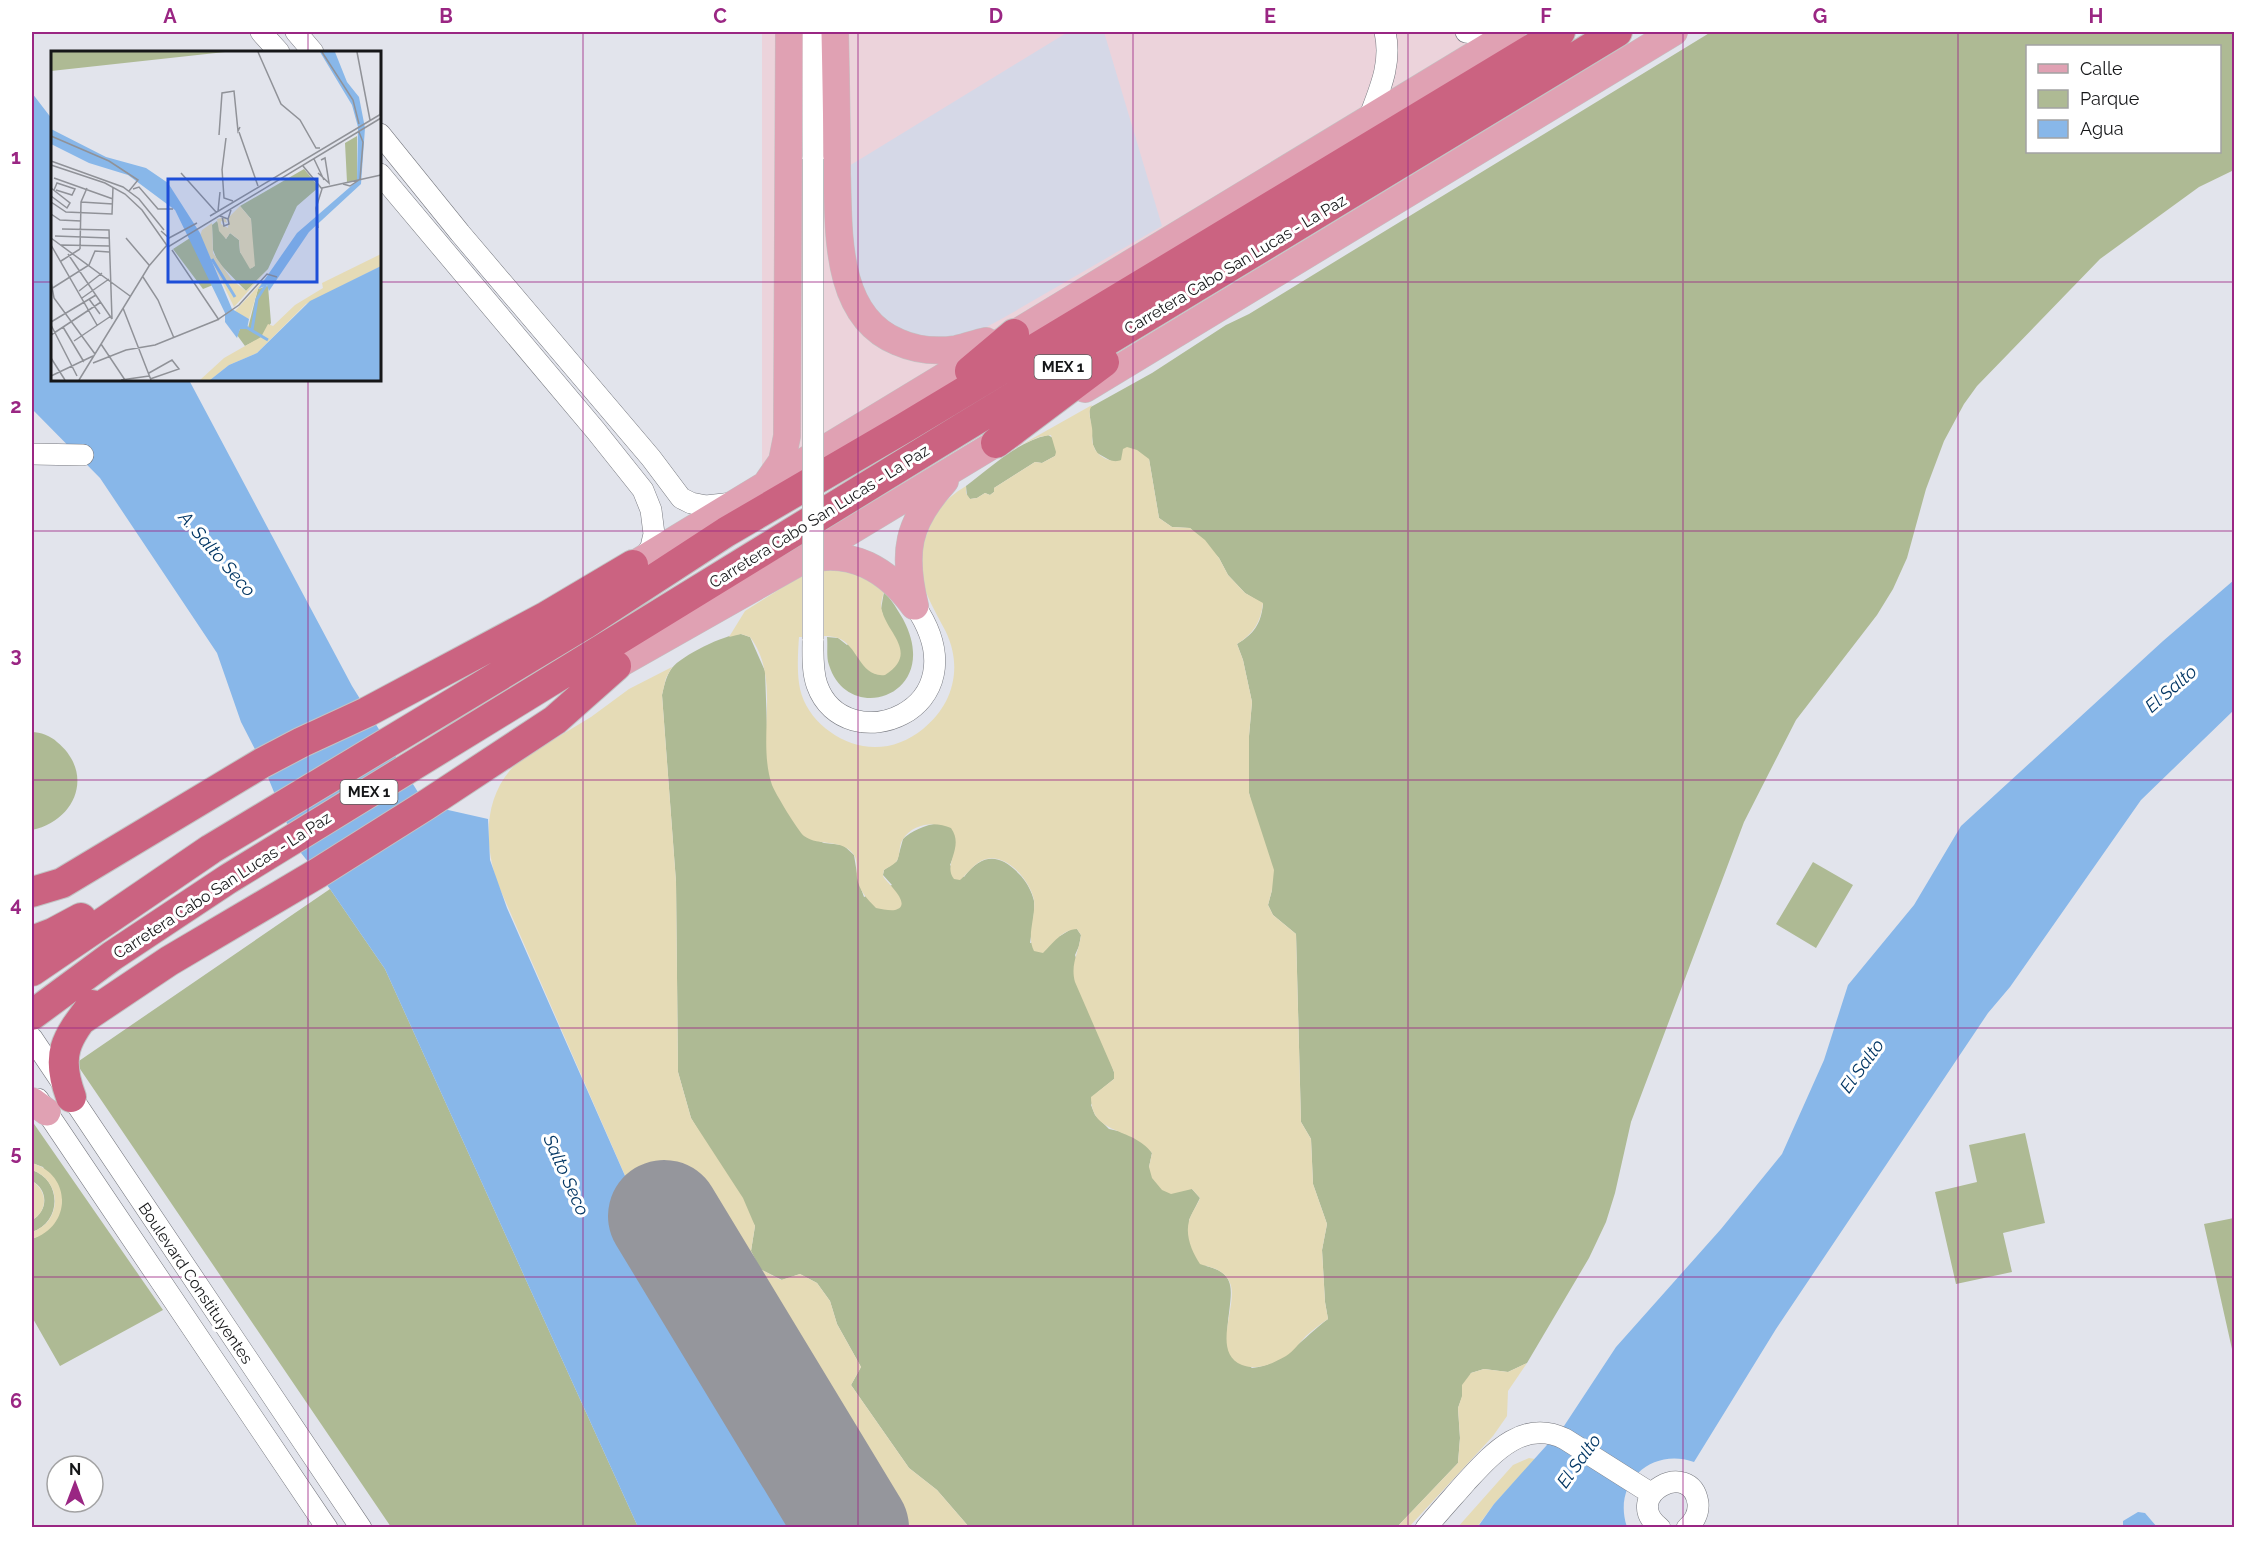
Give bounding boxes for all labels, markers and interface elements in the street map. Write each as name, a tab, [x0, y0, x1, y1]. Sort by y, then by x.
text: A	[163, 4, 177, 28]
text: B	[439, 4, 453, 28]
text: C	[713, 4, 727, 28]
text: D	[989, 4, 1003, 28]
text: E	[1264, 4, 1276, 28]
text: F	[1540, 4, 1552, 28]
text: G	[1813, 4, 1827, 28]
text: H	[2089, 4, 2103, 28]
legend	[2026, 45, 2221, 153]
inset map	[51, 51, 381, 381]
text: Calle	[2080, 58, 2123, 79]
text: Parque	[2080, 88, 2140, 109]
text: Agua	[2080, 118, 2124, 139]
text: 1	[11, 145, 21, 169]
street label: Carretera Cabo San Lucas - La Paz	[1121, 190, 1350, 338]
road number: MEX 1	[1034, 355, 1092, 379]
text: 2	[10, 394, 22, 418]
street label: Carretera Cabo San Lucas - La Paz	[706, 441, 933, 592]
water label: A. Salto Seco	[174, 506, 260, 601]
text: 3	[10, 643, 22, 667]
water label: El Salto	[2141, 661, 2201, 717]
road number: MEX 1	[340, 780, 398, 804]
street label: Carretera Cabo San Lucas - La Paz	[110, 808, 335, 963]
text: 4	[10, 892, 22, 916]
water label: El Salto	[1835, 1035, 1888, 1097]
water label: Salto Seco	[539, 1130, 594, 1218]
text: 5	[10, 1141, 22, 1165]
street label: Boulevard Constituyentes	[135, 1199, 257, 1368]
text: 6	[10, 1389, 22, 1413]
water label: El Salto	[1552, 1430, 1605, 1492]
north arrow	[45, 1454, 105, 1514]
text: N	[69, 1460, 81, 1479]

